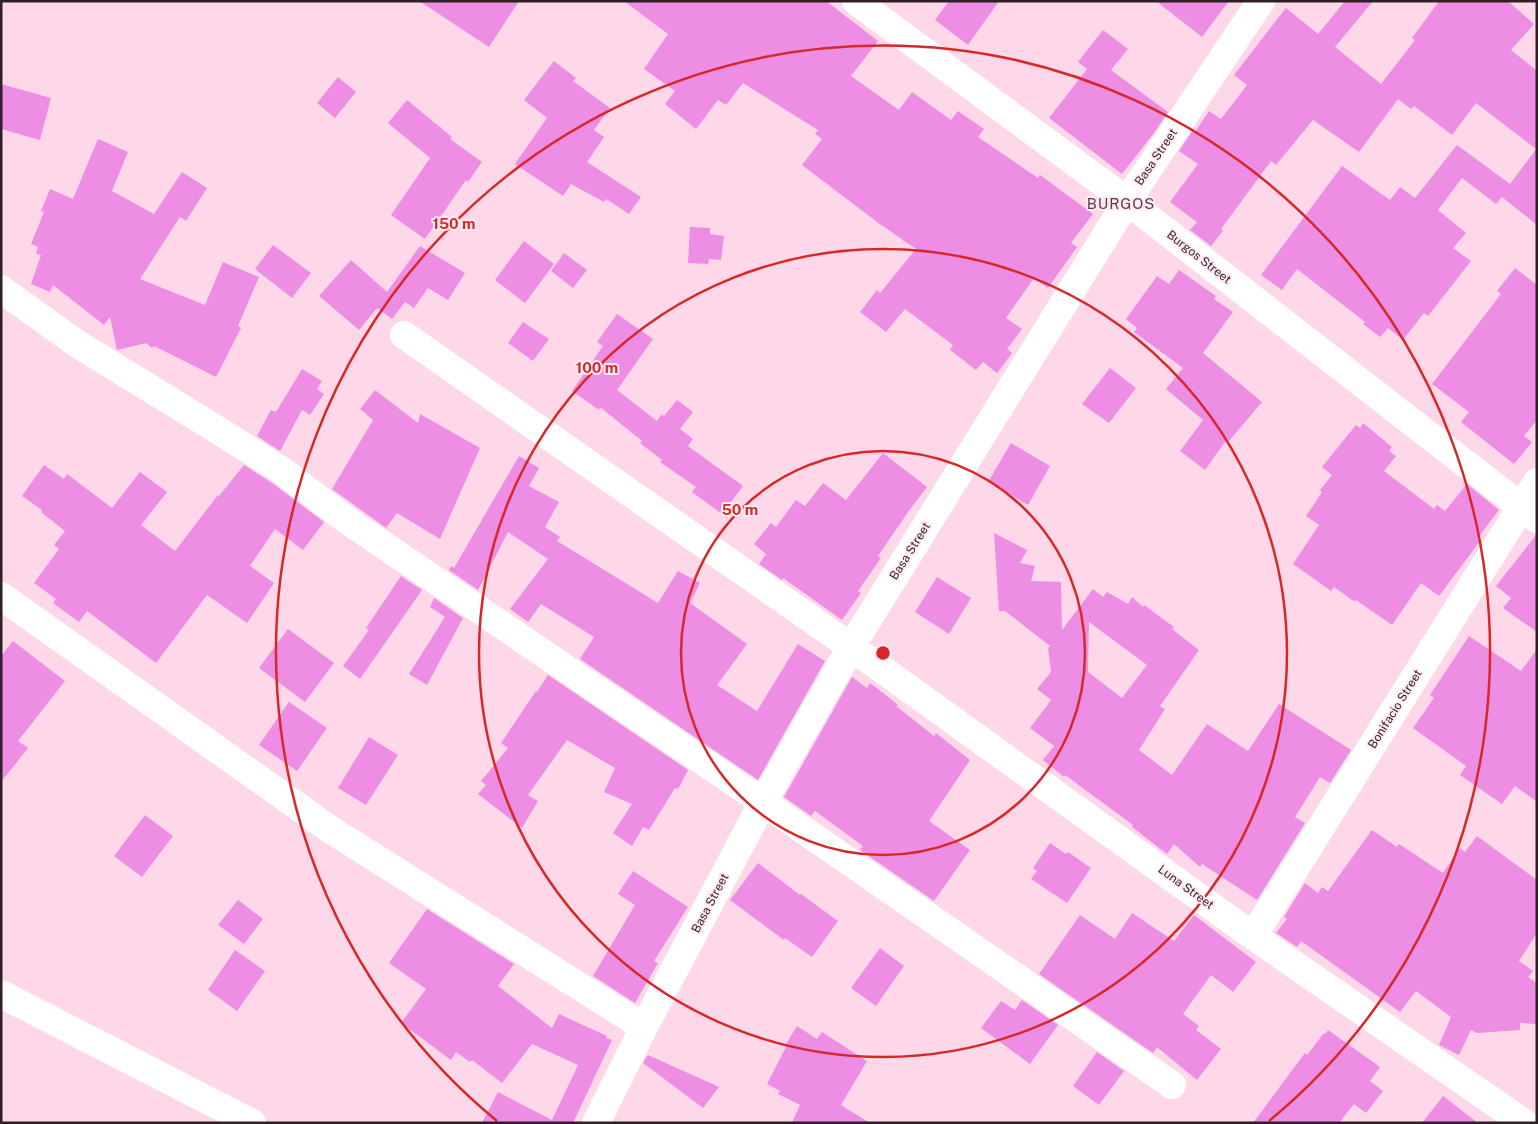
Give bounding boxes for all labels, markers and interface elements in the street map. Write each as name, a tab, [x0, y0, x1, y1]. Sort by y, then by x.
street label: Basa Street	[1132, 126, 1180, 188]
district label: BURGOS	[1087, 195, 1155, 212]
text: 150 m	[432, 215, 476, 232]
street label: Burgos Street	[1164, 228, 1234, 287]
text: 100 m	[576, 359, 618, 376]
text: 50 m	[722, 501, 758, 518]
street label: Basa Street	[887, 519, 933, 582]
centre of rings	[874, 644, 892, 662]
street label: Bonifacio Street	[1365, 667, 1425, 751]
street label: Luna Street	[1155, 862, 1217, 912]
street label: Basa Street	[688, 871, 732, 935]

